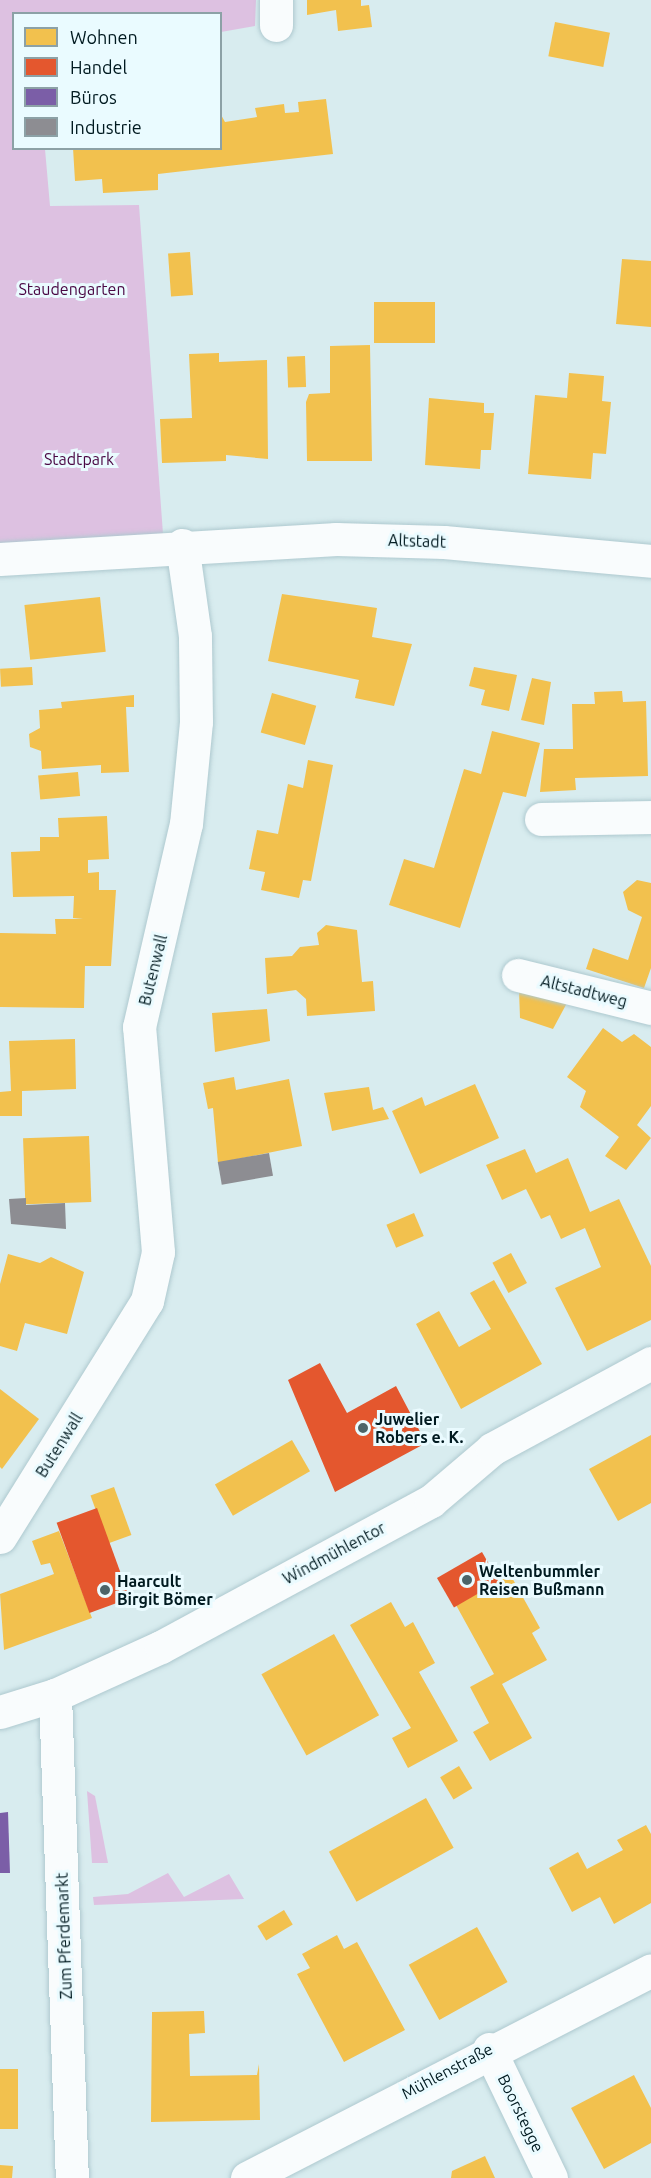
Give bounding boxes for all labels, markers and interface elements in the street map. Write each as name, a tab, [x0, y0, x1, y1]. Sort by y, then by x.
legend	[12, 12, 222, 150]
text: Wohnen	[70, 27, 138, 47]
text: Handel	[70, 57, 127, 77]
text: Büros	[70, 87, 117, 107]
text: Industrie	[70, 117, 142, 137]
park label: Staudengarten	[18, 279, 126, 299]
park label: Stadtpark	[44, 449, 114, 469]
street label: Altstadt	[388, 530, 446, 552]
street label: Butenwall	[135, 932, 171, 1008]
street label: Altstadtweg	[539, 971, 629, 1011]
street label: Butenwall	[32, 1409, 86, 1481]
place label: Juwelier Robers e. K.	[375, 1409, 463, 1447]
marker: Juwelier Robers e. K.	[356, 1421, 370, 1435]
street label: Windmühlentor	[279, 1518, 389, 1588]
place label: Weltenbummler Reisen Bußmann	[479, 1561, 604, 1599]
place label: Haarcult Birgit Bömer	[117, 1571, 213, 1609]
marker: Weltenbummler Reisen Bußmann	[460, 1573, 474, 1587]
marker: Haarcult Birgit Bömer	[98, 1583, 112, 1597]
street label: Zum Pferdemarkt	[52, 1872, 76, 2000]
street label: Mühlenstraße	[398, 2039, 496, 2103]
street label: Boorstegge	[494, 2071, 548, 2155]

